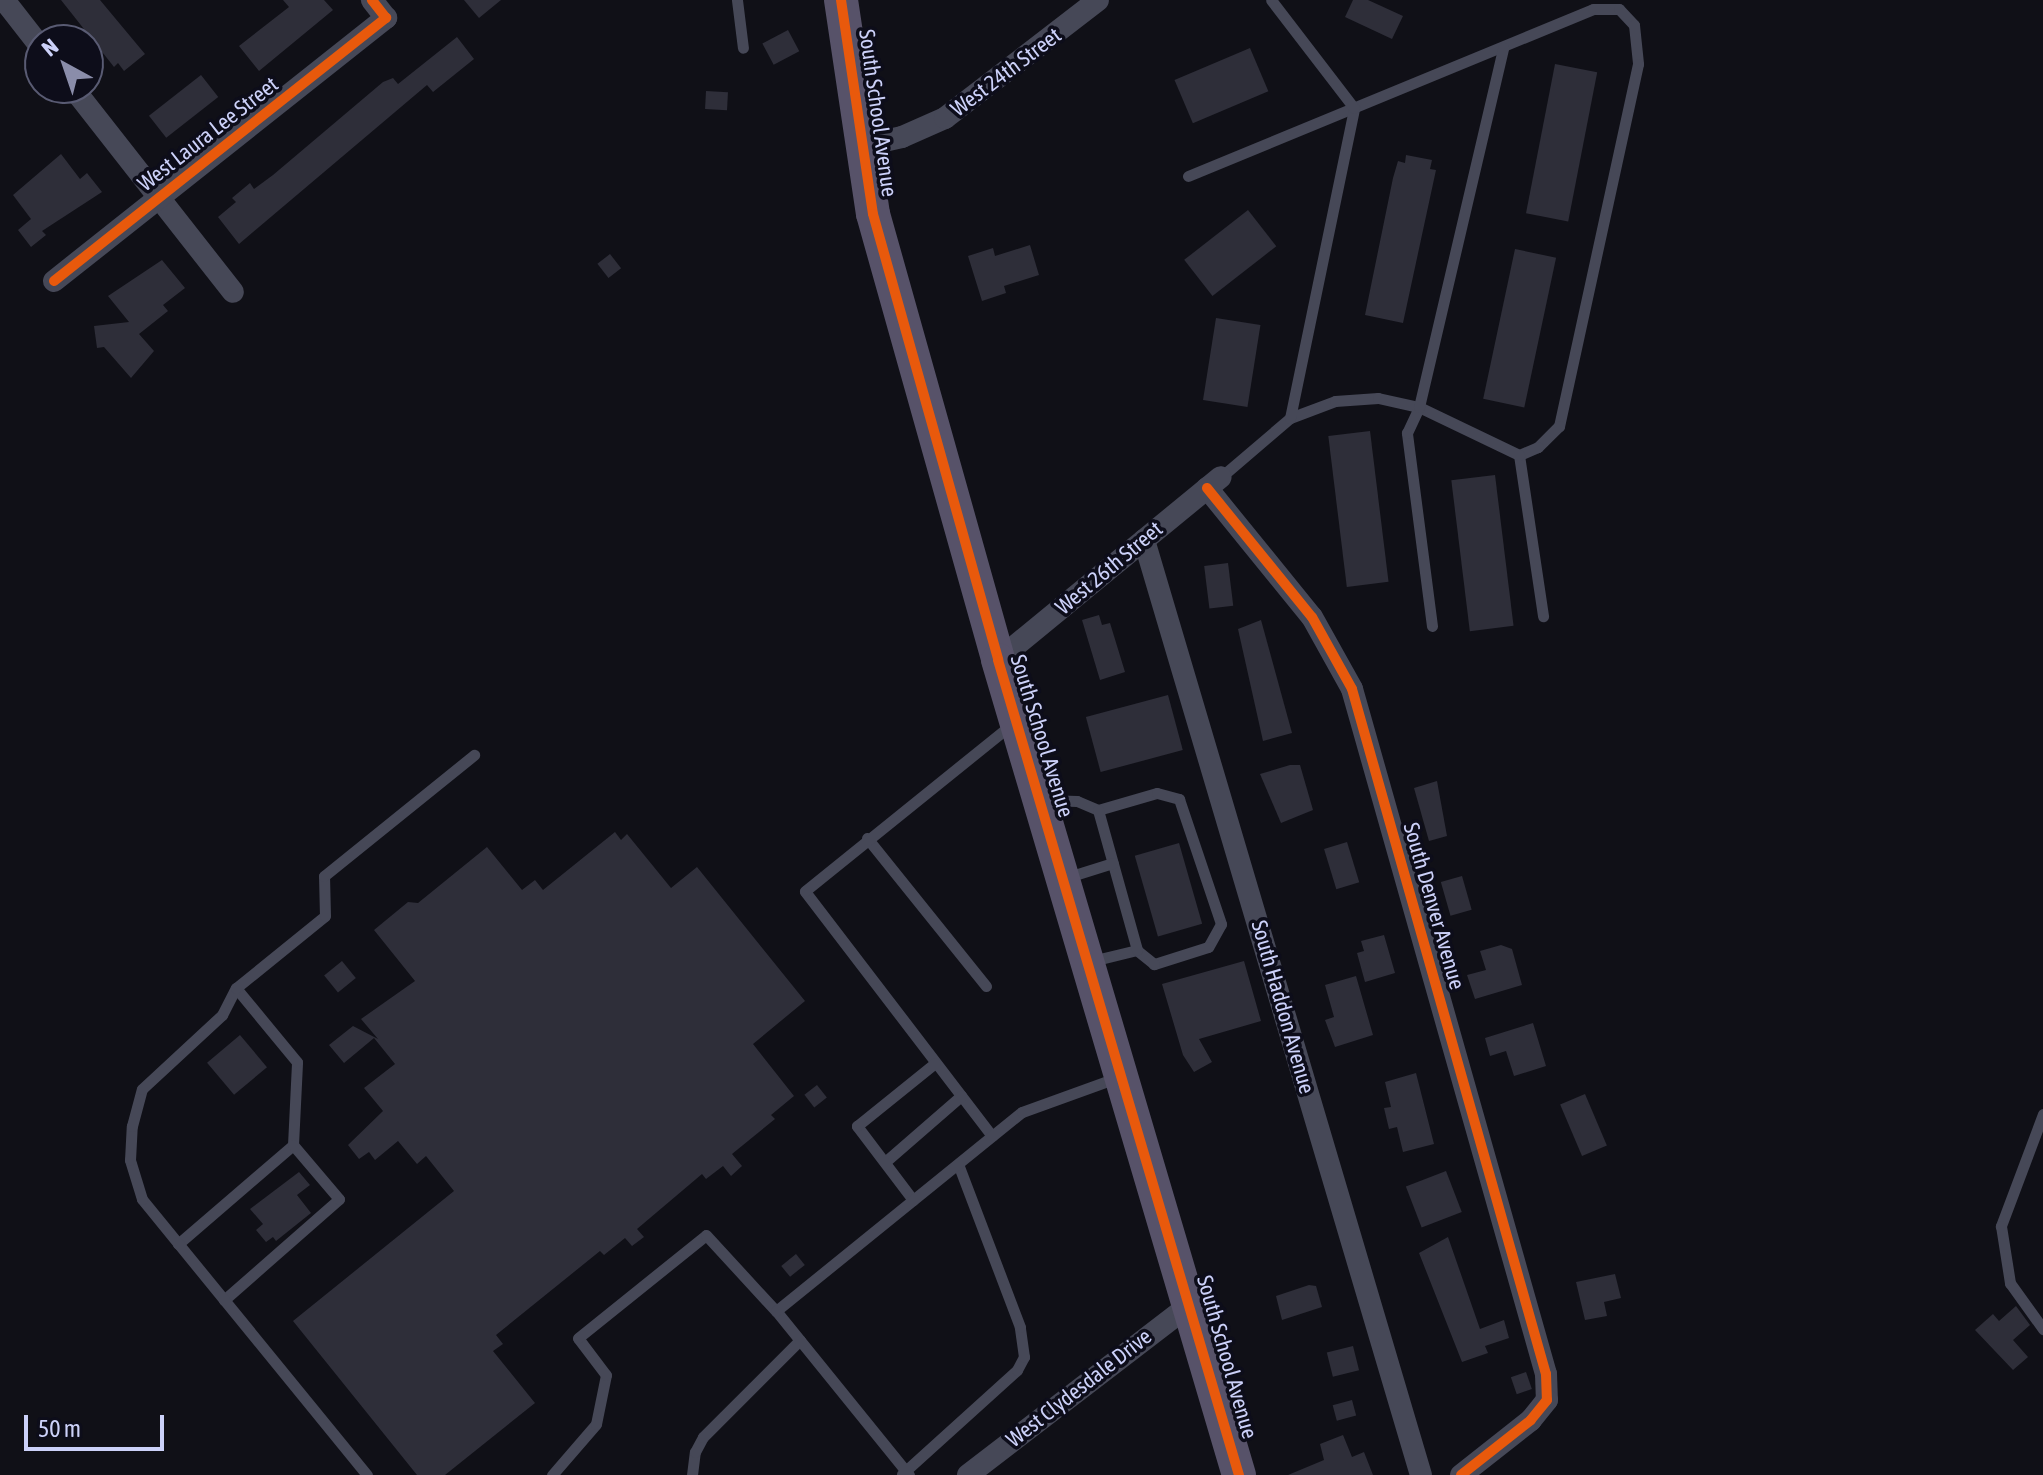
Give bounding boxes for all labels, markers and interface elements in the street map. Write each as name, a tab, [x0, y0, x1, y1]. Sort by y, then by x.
street label: West 24th Street	[946, 22, 1066, 122]
north arrow	[24, 24, 104, 104]
street label: South School Avenue	[853, 28, 903, 198]
text: N	[37, 33, 63, 61]
street label: West Laura Lee Street	[133, 71, 283, 197]
street label: West 26th Street	[1050, 516, 1168, 620]
street label: South School Avenue	[1005, 651, 1079, 821]
street label: South Denver Avenue	[1398, 819, 1470, 993]
street label: South Haddon Avenue	[1246, 917, 1320, 1097]
street label: South School Avenue	[1191, 1272, 1263, 1442]
street label: West Clydesdale Drive	[1001, 1323, 1157, 1453]
scale bar	[28, 1399, 168, 1449]
text: 50 m	[38, 1415, 81, 1442]

